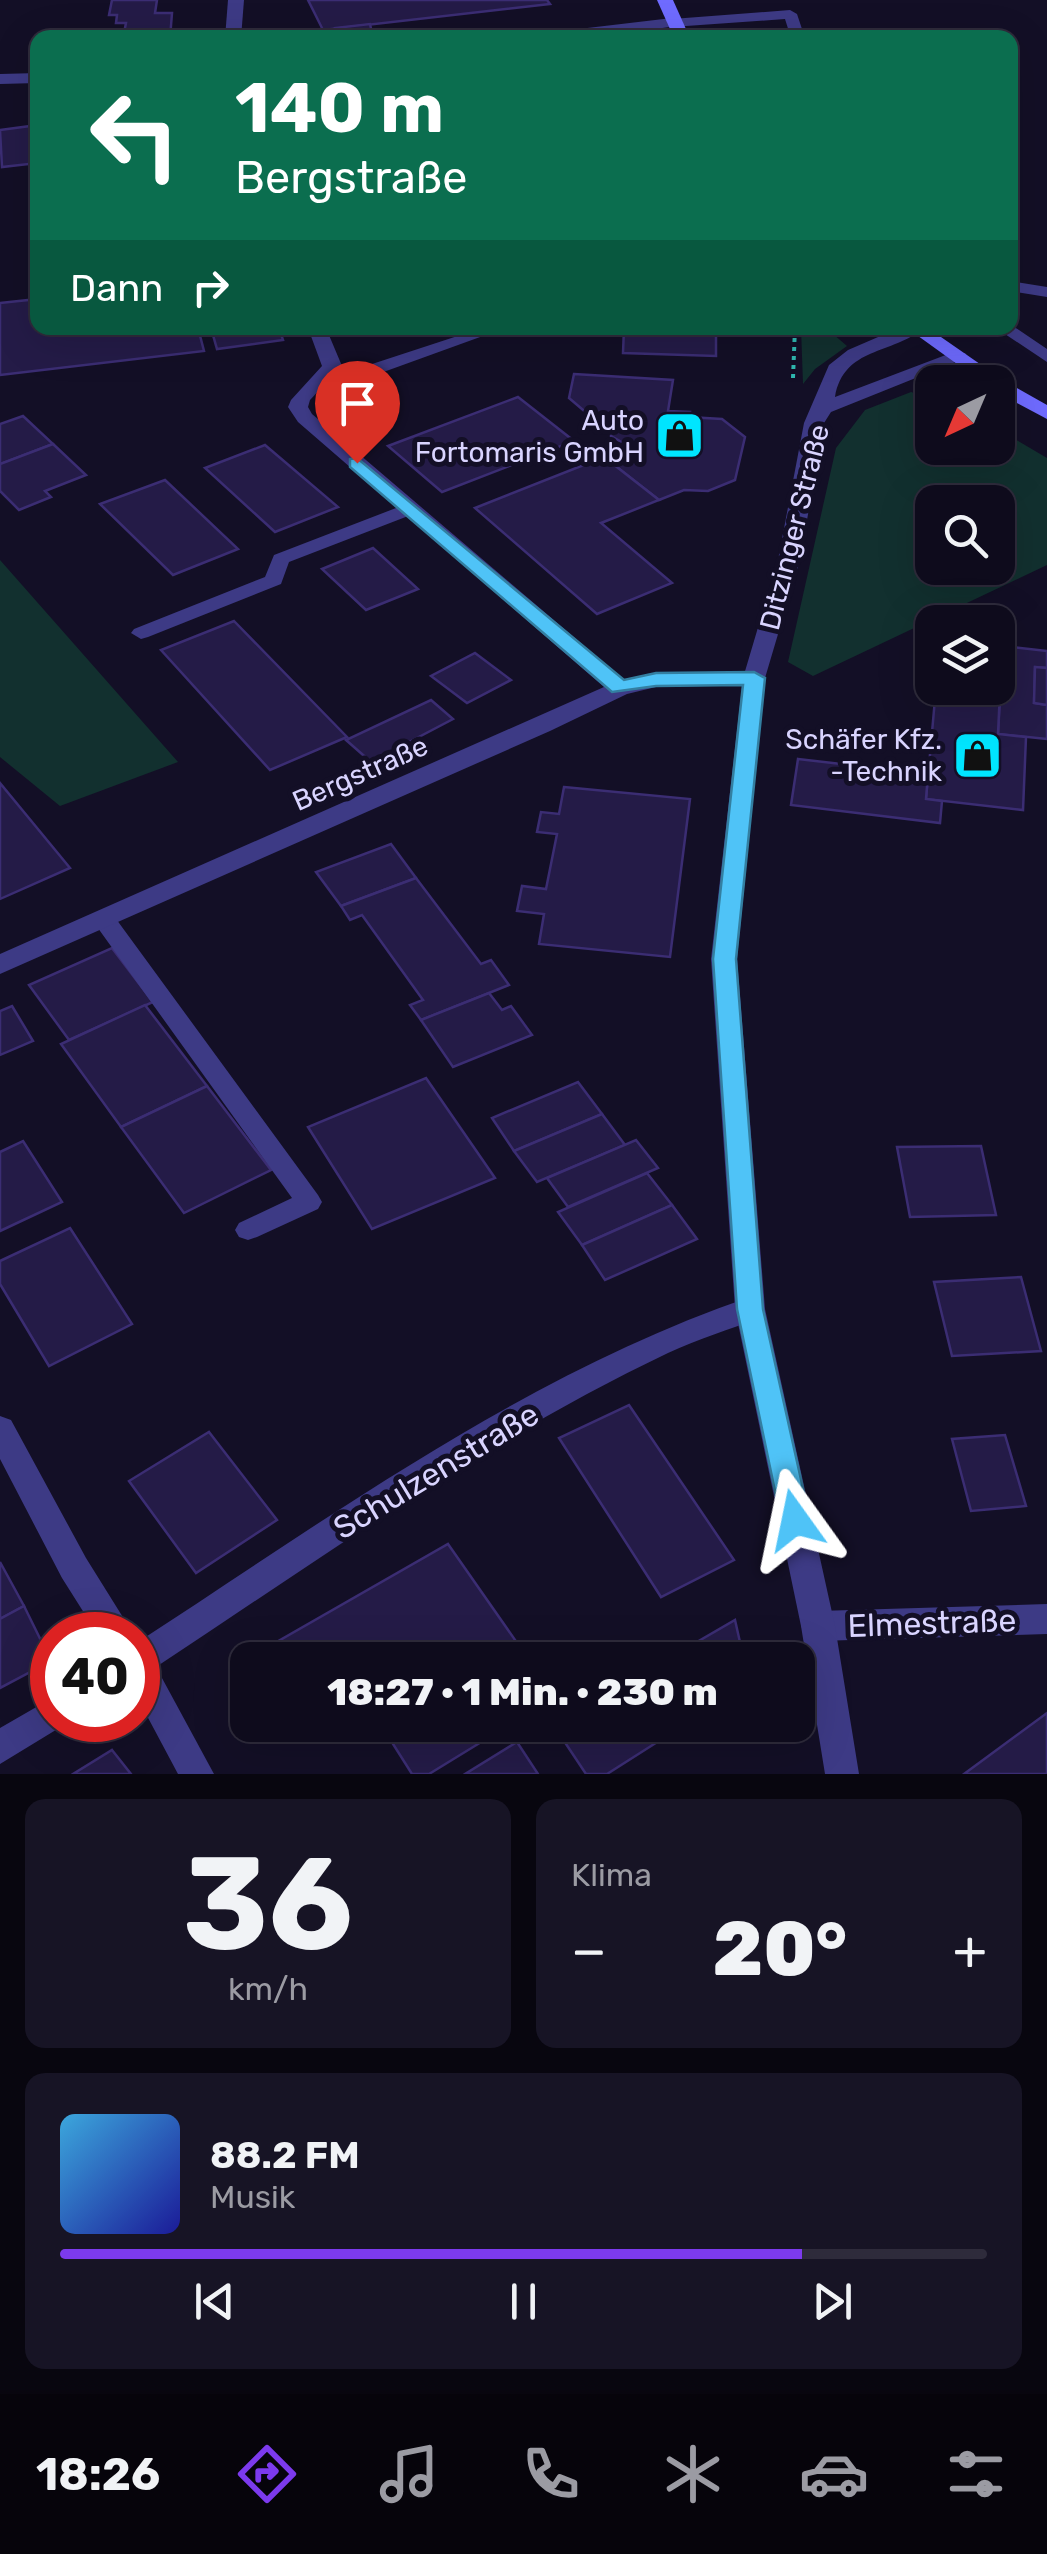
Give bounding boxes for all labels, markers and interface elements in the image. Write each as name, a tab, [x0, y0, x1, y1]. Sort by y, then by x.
text: 140 m	[235, 67, 444, 150]
icon: left	[70, 70, 200, 200]
text: Bergstraße	[235, 151, 468, 204]
icon: right	[183, 260, 238, 315]
text: Dann	[70, 265, 163, 311]
pin	[315, 361, 400, 464]
north arrow	[915, 365, 1015, 465]
map controls	[915, 365, 1015, 705]
icon: arrive	[330, 376, 385, 431]
place label: Auto Fortomaris GmbH	[415, 404, 644, 469]
shop icon: Auto Fortomaris GmbH	[653, 410, 705, 462]
street label: Ditzinger Straße	[753, 421, 836, 633]
button: search	[915, 485, 1015, 585]
button: layers	[915, 605, 1015, 705]
place label: Schäfer Kfz. -Technik	[785, 723, 943, 788]
street label: Bergstraße	[287, 729, 433, 818]
shop icon: Schäfer Kfz. -Technik	[951, 729, 1003, 781]
street label: Schulzenstraße	[327, 1395, 545, 1547]
position arrow	[743, 1468, 847, 1572]
street label: Elmestraße	[847, 1601, 1017, 1645]
speed limit sign: 40	[30, 1612, 160, 1742]
text: 18:27 · 1 Min. · 230 m	[327, 1669, 718, 1715]
text: 36	[183, 1827, 353, 1982]
text: Klima	[571, 1856, 652, 1894]
text: 20°	[712, 1905, 847, 1994]
text: −	[571, 1918, 607, 1983]
text: +	[953, 1918, 987, 1983]
text: km/h	[228, 1970, 308, 2008]
text: 88.2 FM	[210, 2132, 360, 2178]
text: Musik	[210, 2178, 295, 2216]
icon: previous	[187, 2274, 242, 2329]
icon: pause	[496, 2274, 551, 2329]
icon: next	[805, 2274, 860, 2329]
icon: directions	[232, 2439, 302, 2509]
icon: music	[374, 2439, 444, 2509]
icon: phone	[516, 2439, 586, 2509]
icon: climate	[658, 2439, 728, 2509]
icon: car	[799, 2439, 869, 2509]
icon: filters	[941, 2439, 1011, 2509]
text: 18:26	[36, 2448, 160, 2501]

